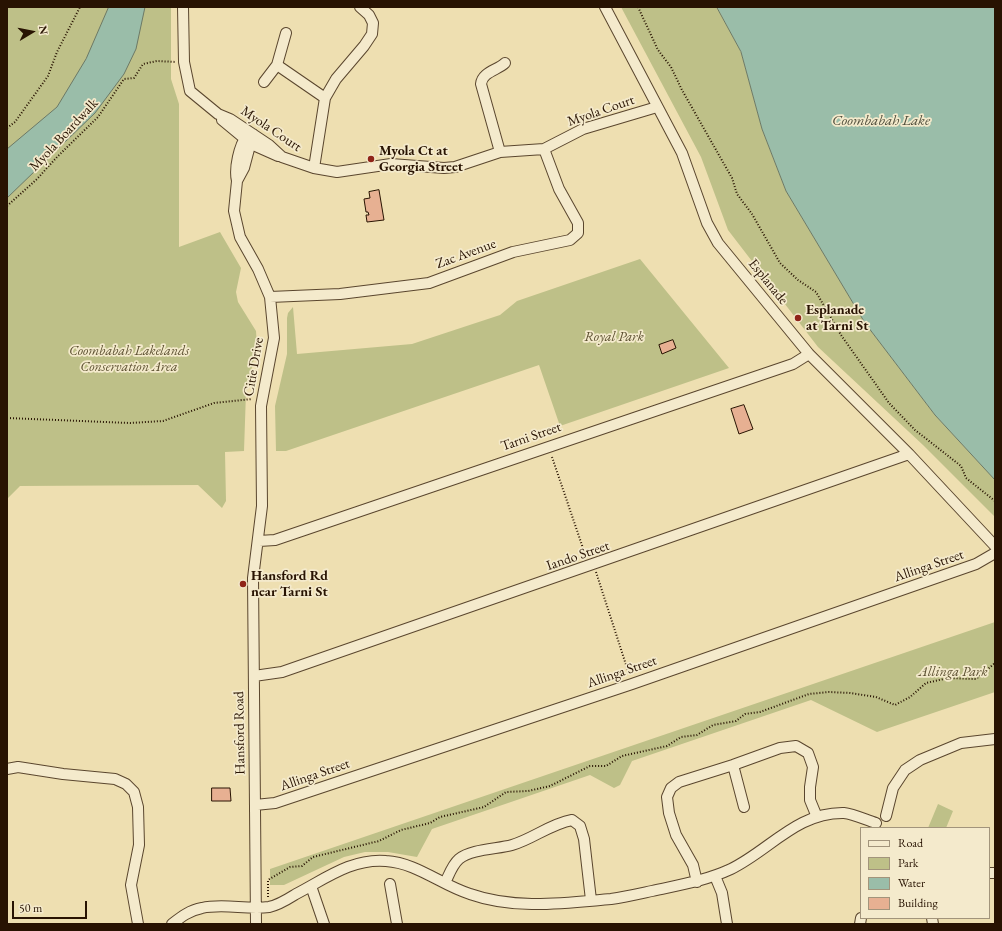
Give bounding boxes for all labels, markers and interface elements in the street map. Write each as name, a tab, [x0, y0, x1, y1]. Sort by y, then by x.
north arrow	[12, 12, 52, 52]
text: N	[36, 24, 51, 36]
street label: Myola Court	[565, 92, 637, 130]
street label: Myola Boardwalk	[26, 95, 102, 175]
street label: Myola Court	[237, 103, 305, 155]
water label: Coombabah Lake	[832, 112, 930, 130]
place label: Myola Ct at Georgia Street	[379, 143, 463, 176]
marker: Myola Ct at Georgia Street	[366, 154, 376, 164]
street label: Zac Avenue	[434, 235, 498, 273]
street label: Esplanade	[744, 256, 792, 308]
place label: Esplanade at Tarni St	[806, 302, 868, 334]
marker: Esplanade at Tarni St	[793, 313, 803, 323]
park label: Royal Park	[584, 329, 644, 345]
street label: Citie Drive	[241, 336, 267, 398]
park label: Coombabah Lakelands Conservation Area	[69, 343, 189, 376]
street label: Tarni Street	[499, 419, 563, 455]
street label: Iando Street	[544, 537, 612, 575]
street label: Allinga Street	[892, 546, 966, 586]
place label: Hansford Rd near Tarni St	[251, 568, 328, 600]
marker: Hansford Rd near Tarni St	[238, 579, 248, 589]
street label: Allinga Street	[585, 652, 659, 692]
park label: Allinga Park	[918, 664, 988, 680]
street label: Hansford Road	[231, 691, 249, 775]
street label: Allinga Street	[278, 755, 352, 795]
legend	[860, 827, 990, 919]
text: Road	[898, 835, 923, 851]
text: Park	[898, 855, 918, 871]
text: Water	[898, 875, 925, 891]
scale bar	[14, 893, 89, 919]
text: Building	[898, 895, 938, 911]
text: 50 m	[19, 900, 42, 916]

